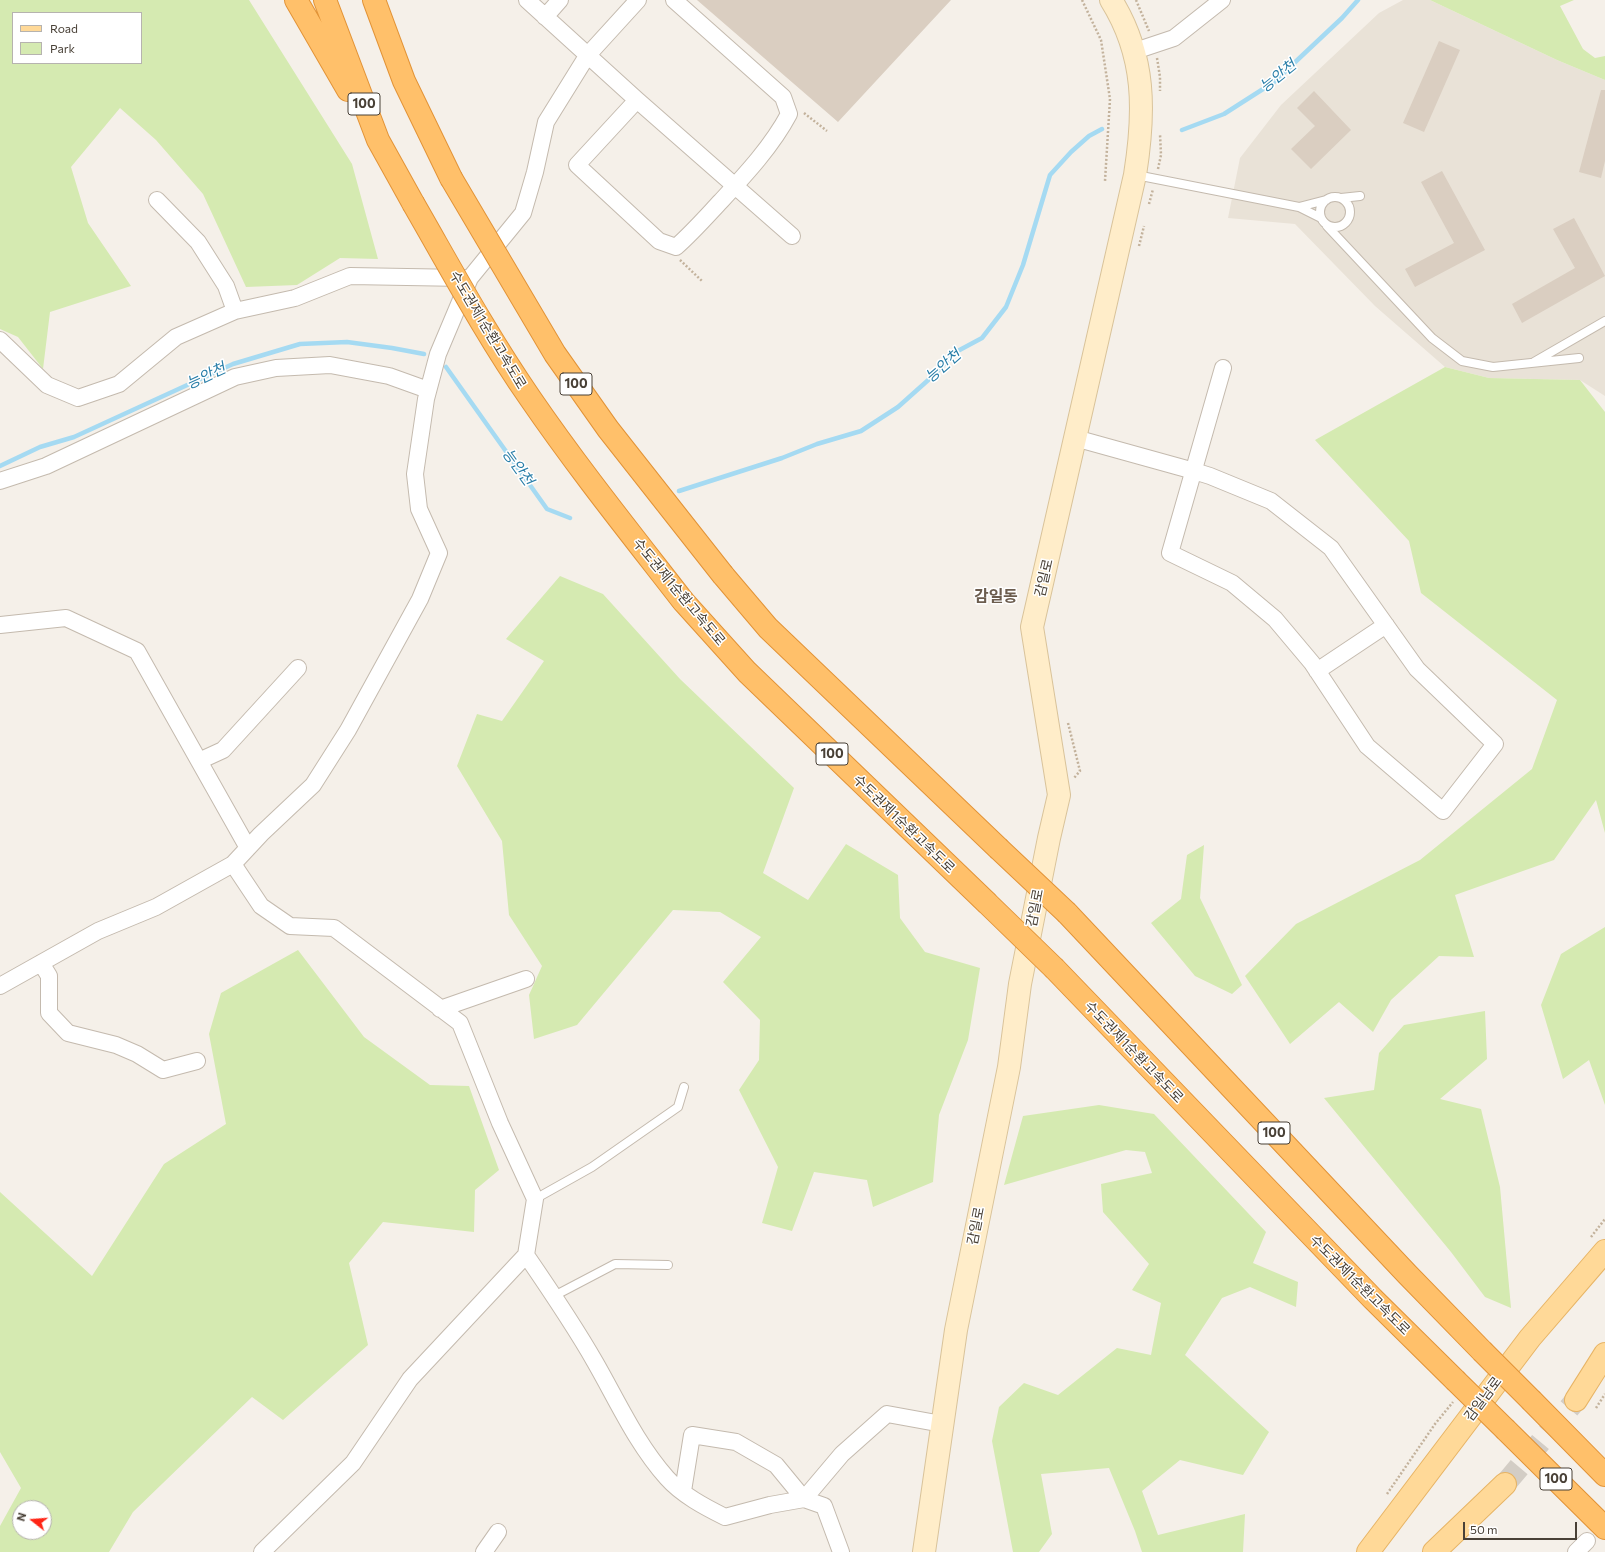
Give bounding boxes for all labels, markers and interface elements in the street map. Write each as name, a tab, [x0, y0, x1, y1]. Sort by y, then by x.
legend	[12, 12, 142, 64]
text: Road	[50, 21, 78, 35]
text: Park	[50, 41, 75, 55]
water label: 능안천	[1256, 56, 1300, 96]
road number: 100	[348, 93, 380, 115]
street label: 수도권제1순환고속도로	[446, 268, 530, 392]
water label: 능안천	[921, 346, 965, 386]
water label: 능안천	[183, 359, 229, 393]
road number: 100	[560, 373, 592, 395]
water label: 능안천	[499, 445, 537, 489]
street label: 수도권제1순환고속도로	[629, 535, 729, 649]
street label: 감일로	[1031, 557, 1057, 599]
district label: 감일동	[974, 587, 1018, 607]
road number: 100	[816, 743, 848, 765]
street label: 수도권제1순환고속도로	[850, 771, 958, 877]
street label: 감일로	[1023, 887, 1047, 929]
street label: 수도권제1순환고속도로	[1081, 998, 1187, 1106]
road number: 100	[1258, 1122, 1290, 1144]
street label: 감일로	[964, 1205, 988, 1247]
street label: 수도권제1순환고속도로	[1306, 1231, 1414, 1339]
street label: 감일남로	[1461, 1373, 1505, 1425]
road number: 100	[1540, 1468, 1572, 1490]
north arrow	[12, 1500, 52, 1540]
text: N	[14, 1511, 28, 1522]
scale bar	[1465, 1514, 1579, 1540]
text: 50 m	[1470, 1522, 1498, 1536]

